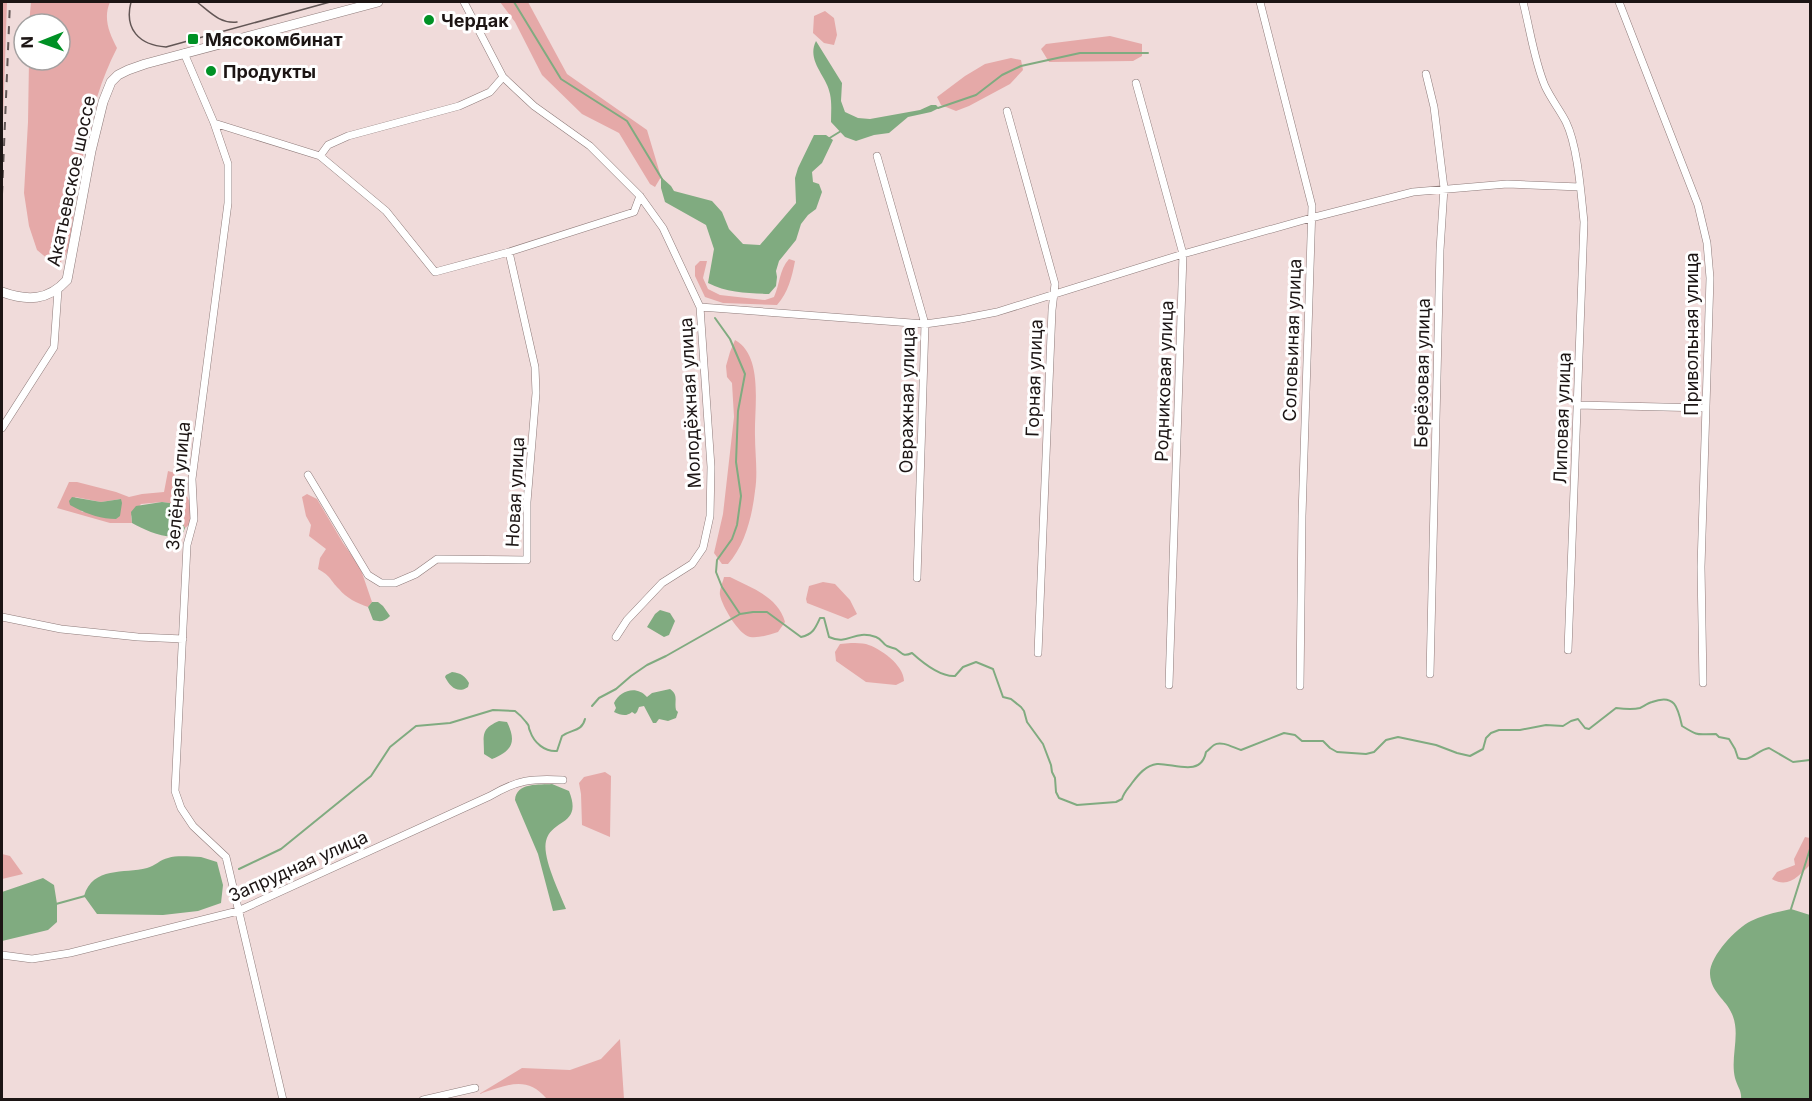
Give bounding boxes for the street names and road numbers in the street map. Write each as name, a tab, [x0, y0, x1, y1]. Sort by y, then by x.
street label: Акатьевское шоссе	[43, 94, 99, 268]
street label: Привольная улица	[1681, 252, 1702, 416]
street label: Соловьиная улица	[1279, 258, 1305, 422]
street label: Берёзовая улица	[1410, 298, 1434, 448]
street label: Родниковая улица	[1151, 300, 1177, 462]
street label: Молодёжная улица	[675, 317, 705, 489]
street label: Горная улица	[1021, 319, 1047, 437]
street label: Овражная улица	[895, 326, 919, 474]
street label: Липовая улица	[1549, 352, 1575, 484]
street label: Зелёная улица	[162, 421, 194, 551]
street label: Новая улица	[502, 436, 528, 548]
street label: Запрудная улица	[225, 826, 371, 906]

